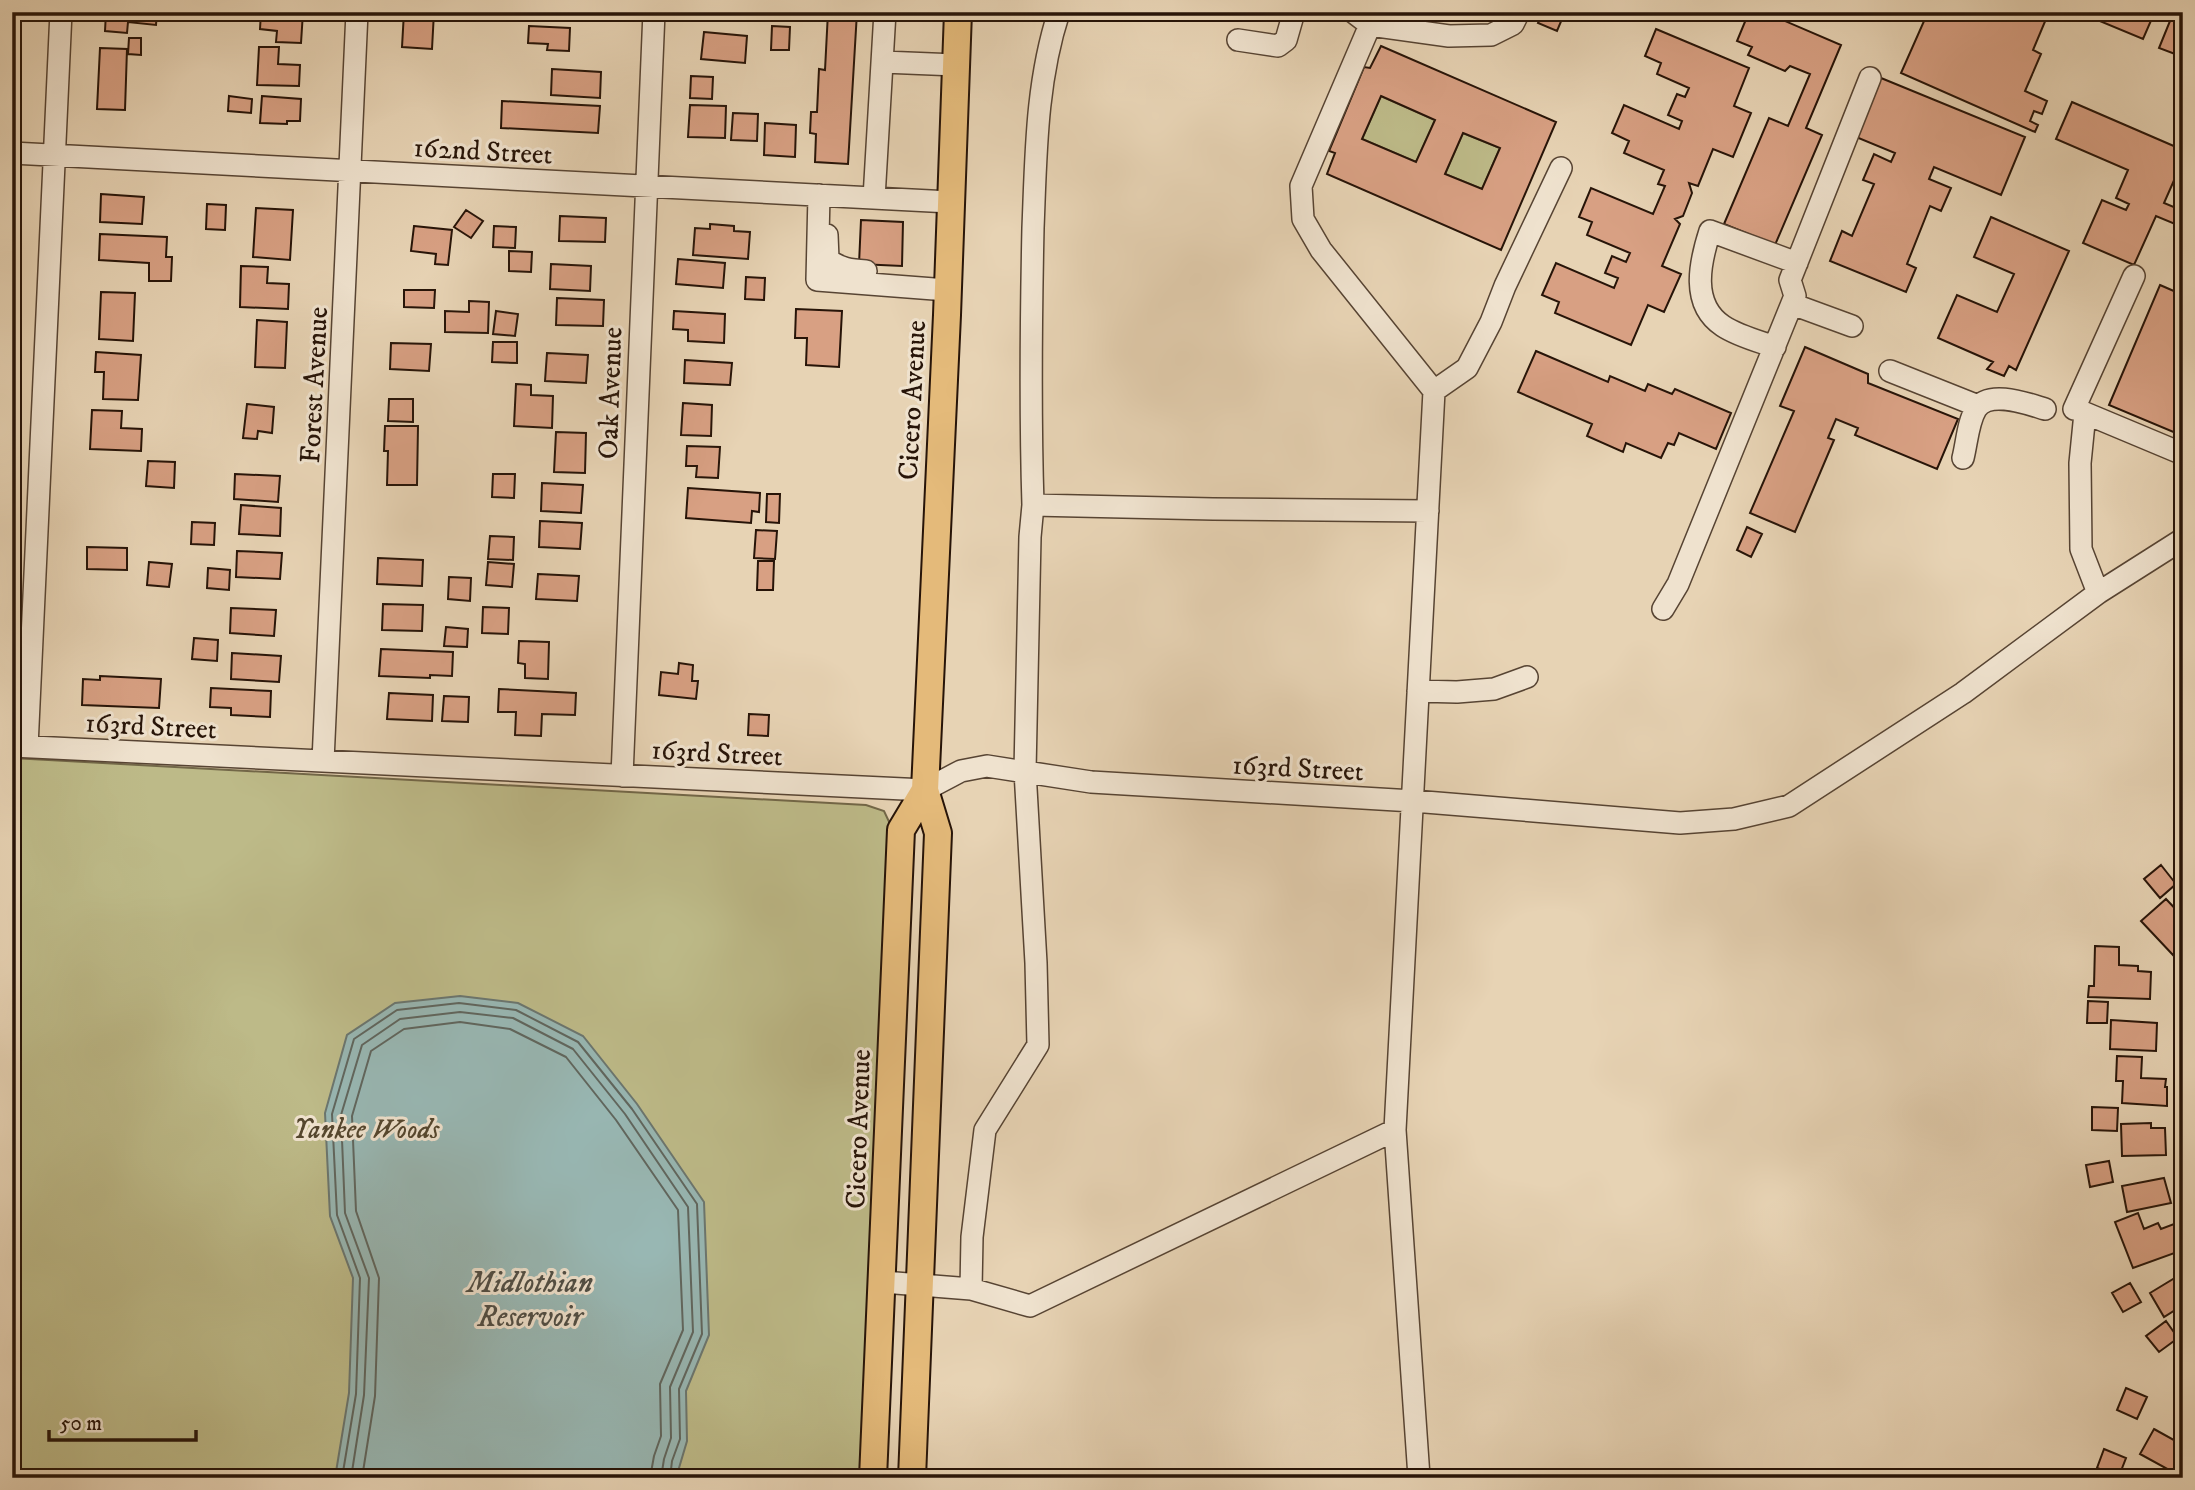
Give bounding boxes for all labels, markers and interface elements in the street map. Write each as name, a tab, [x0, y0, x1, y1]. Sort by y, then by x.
street label: 162nd Street	[412, 130, 553, 173]
street label: Forest Avenue	[293, 306, 336, 464]
street label: Cicero Avenue	[891, 319, 934, 481]
street label: Oak Avenue	[591, 326, 630, 460]
street label: 163rd Street	[84, 706, 218, 747]
street label: 163rd Street	[650, 733, 784, 774]
street label: 163rd Street	[1231, 748, 1365, 789]
street label: Cicero Avenue	[838, 1048, 879, 1210]
park label: Yankee Woods	[293, 1112, 440, 1147]
water label: Midlothian Reservoir	[465, 1265, 593, 1336]
scale bar	[49, 1399, 196, 1443]
text: 50 m	[60, 1411, 102, 1437]

